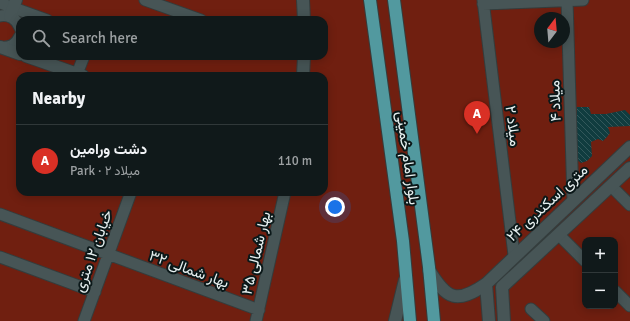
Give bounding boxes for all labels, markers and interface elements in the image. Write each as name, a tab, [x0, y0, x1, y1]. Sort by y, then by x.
north arrow	[534, 12, 570, 48]
search box	[16, 16, 328, 60]
icon: search	[30, 27, 52, 49]
text: Search here	[62, 29, 138, 47]
street label: میلاد ۴	[545, 80, 565, 122]
text: Nearby	[32, 88, 85, 109]
pin: A	[464, 101, 490, 134]
street label: میلاد ۲	[502, 105, 524, 147]
street label: بلوار امام خمینی	[392, 110, 423, 206]
text: دشت ورامین	[70, 140, 147, 158]
text: A	[41, 153, 49, 169]
text: 110 m	[278, 153, 312, 169]
street label: ۲۴ متری اسکندری	[503, 161, 592, 246]
text: Park · میلاد ۲	[70, 163, 140, 179]
your location	[325, 197, 345, 217]
street label: خیابان ۱۲ متری	[70, 207, 117, 295]
street label: بهار شمالی ۳۵	[238, 210, 275, 297]
map controls	[582, 237, 618, 309]
button: +	[582, 237, 618, 273]
street label: بهار شمالی ۳۲	[146, 246, 231, 293]
button: −	[582, 273, 618, 309]

